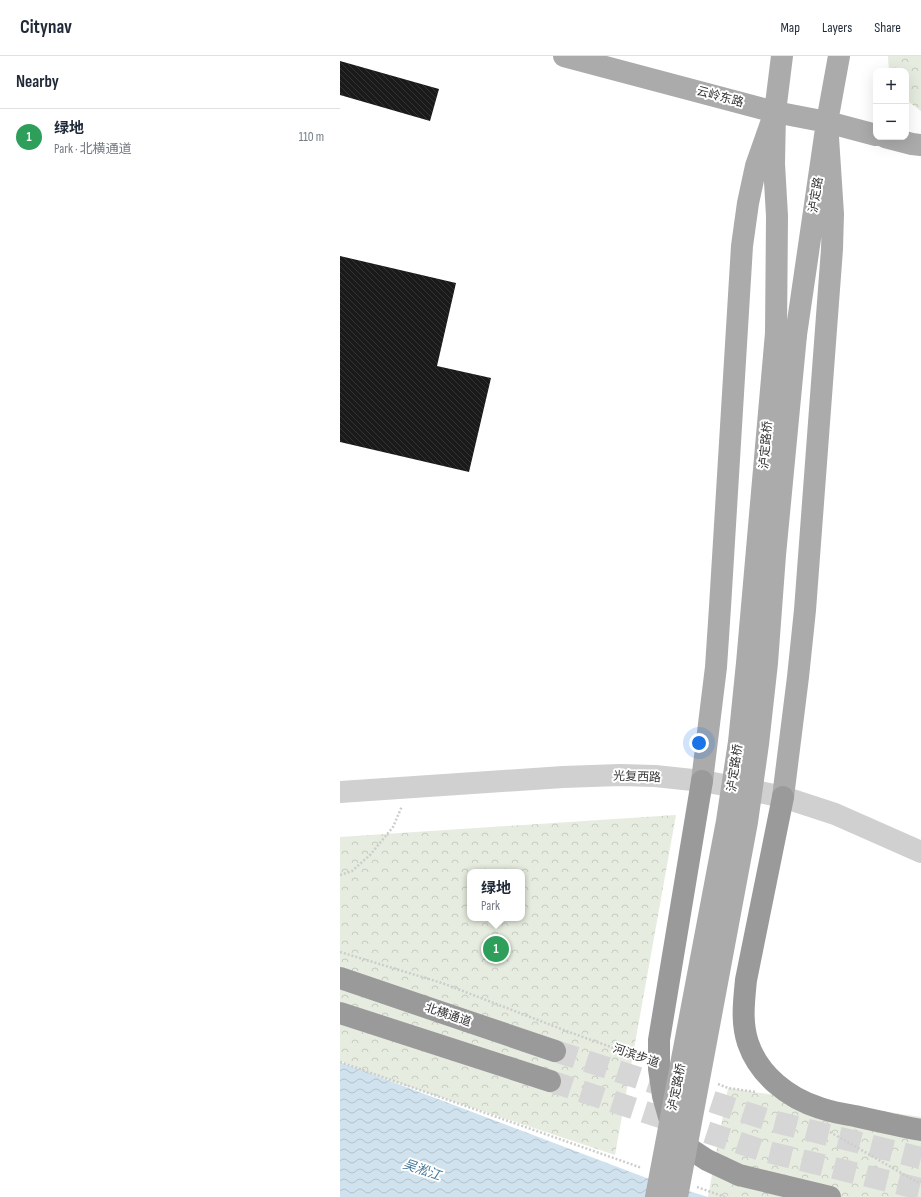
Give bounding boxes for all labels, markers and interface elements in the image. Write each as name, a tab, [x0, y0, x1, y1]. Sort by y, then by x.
text: Citynav	[20, 16, 72, 39]
text: Map	[780, 19, 800, 36]
text: Layers	[822, 19, 852, 36]
text: Share	[874, 19, 901, 36]
map controls	[873, 68, 909, 140]
button: +	[873, 68, 909, 104]
text: Nearby	[16, 72, 59, 92]
street label: 云岭东路	[695, 84, 745, 110]
button: −	[873, 104, 909, 140]
text: 绿地	[54, 119, 84, 138]
text: 1	[26, 129, 32, 145]
text: 110 m	[299, 129, 324, 145]
text: Park · 北横通道	[54, 141, 132, 157]
street label: 泸定路	[806, 176, 826, 214]
street label: 泸定路桥	[756, 420, 776, 470]
your location	[689, 733, 709, 753]
street label: 泸定路桥	[724, 743, 746, 793]
street label: 光复西路	[613, 769, 661, 785]
popup	[467, 869, 525, 921]
text: 绿地	[481, 879, 511, 898]
text: Park	[481, 898, 500, 914]
pin: 1	[483, 934, 509, 964]
street label: 北横通道	[423, 1000, 473, 1030]
street label: 河滨步道	[611, 1041, 661, 1071]
street label: 泸定路桥	[665, 1062, 689, 1112]
water label: 吴淞江	[401, 1156, 445, 1185]

